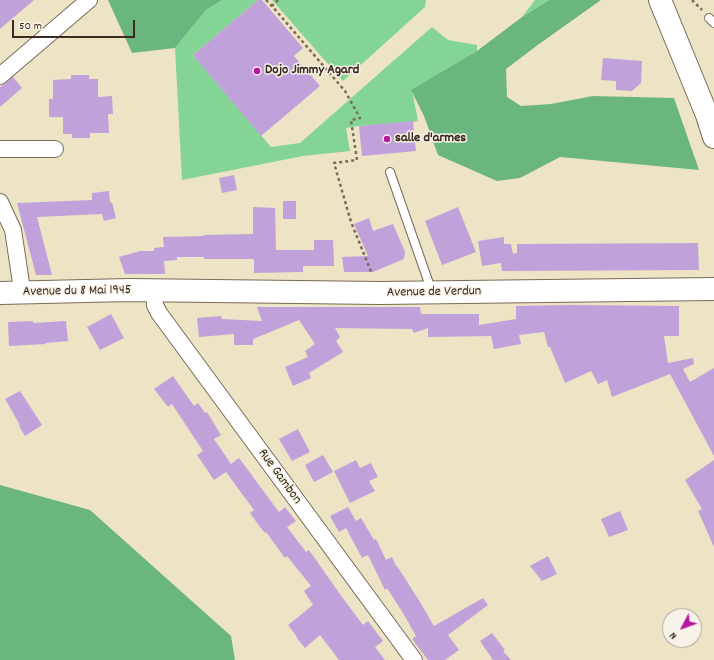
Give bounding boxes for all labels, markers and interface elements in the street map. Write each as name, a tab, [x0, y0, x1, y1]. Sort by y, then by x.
scale bar	[14, 12, 137, 38]
text: 50 m	[19, 18, 42, 35]
place label: Dojo Jimmy Agard	[265, 63, 359, 79]
marker: Dojo Jimmy Agard	[252, 66, 262, 76]
place label: salle d'armes	[395, 131, 466, 147]
marker: salle d'armes	[382, 134, 392, 144]
street label: Avenue du 8 Mai 1945	[23, 283, 131, 301]
street label: Avenue de Verdun	[387, 284, 481, 302]
street label: Rue Gambon	[253, 446, 305, 508]
north arrow	[662, 608, 702, 648]
text: N	[666, 628, 682, 643]

